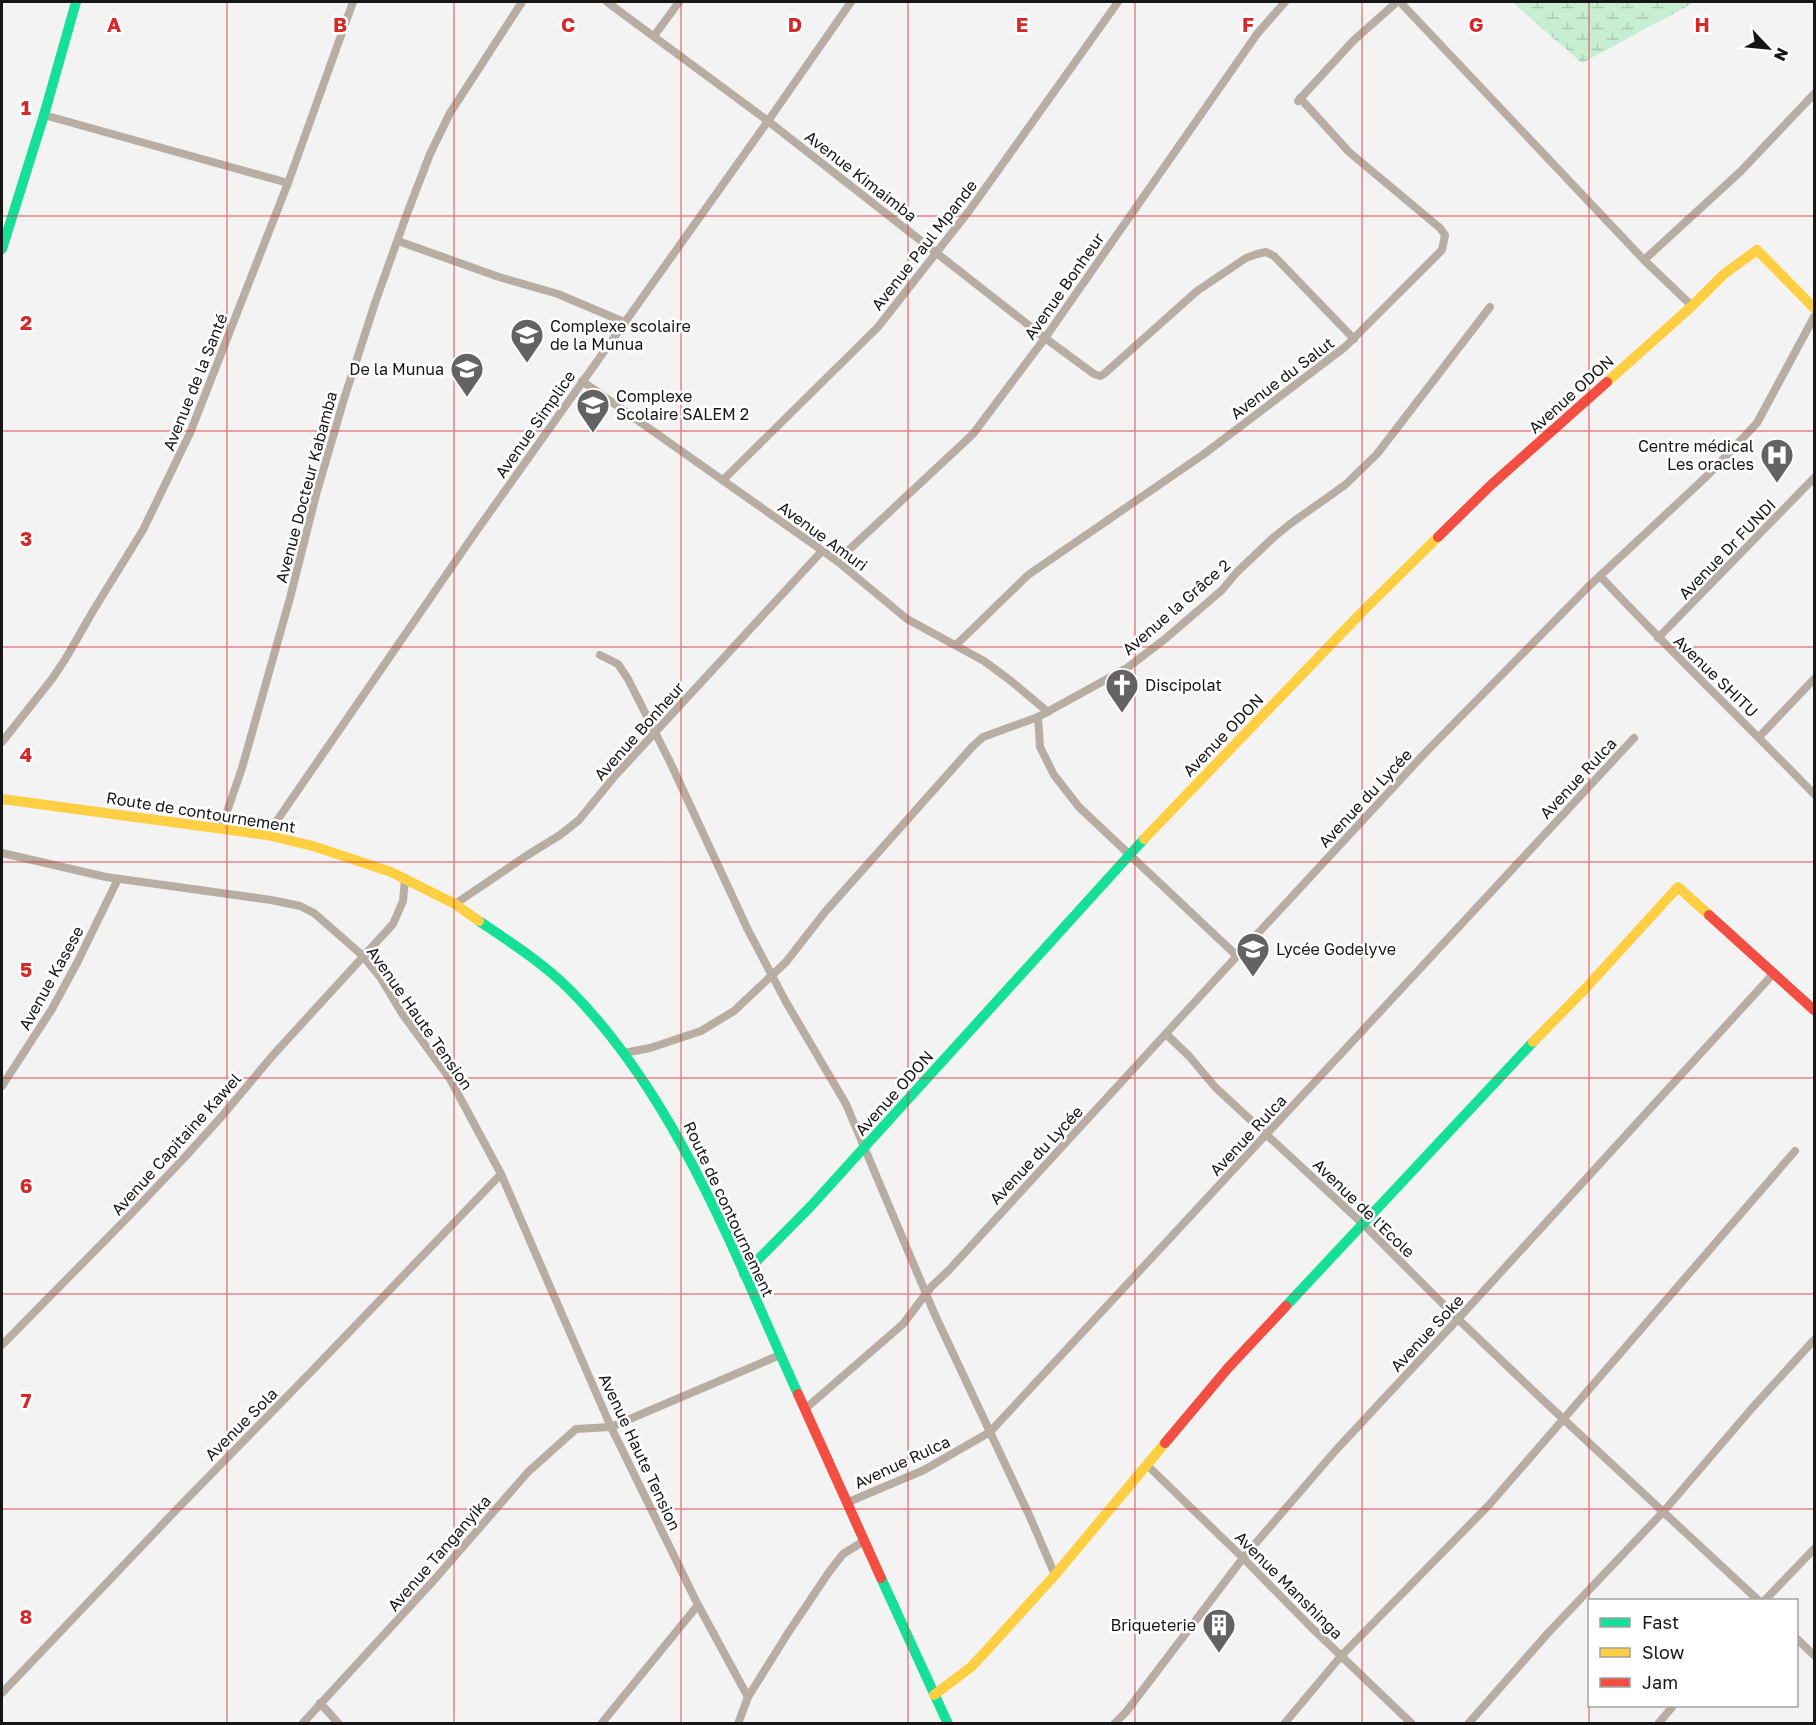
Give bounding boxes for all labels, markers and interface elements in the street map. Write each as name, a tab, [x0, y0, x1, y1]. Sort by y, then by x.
text: A	[107, 12, 121, 36]
text: B	[333, 12, 347, 36]
text: C	[561, 12, 575, 36]
text: D	[788, 12, 802, 36]
text: E	[1016, 12, 1028, 36]
text: F	[1242, 12, 1254, 36]
text: G	[1469, 12, 1483, 36]
text: H	[1694, 12, 1710, 36]
north arrow	[1738, 18, 1798, 78]
text: N	[1770, 45, 1793, 64]
text: 1	[21, 95, 31, 119]
street label: Avenue Kimaimba	[801, 126, 921, 226]
street label: Avenue Paul Mpande	[867, 176, 981, 314]
street label: Avenue Bonheur	[1020, 229, 1108, 343]
text: 2	[20, 310, 32, 334]
street label: Avenue de la Santé	[158, 310, 232, 454]
place label: Complexe scolaire de la Munua	[550, 316, 691, 354]
school or university icon: Complexe scolaire de la Munua	[509, 317, 545, 364]
street label: Avenue du Salut	[1226, 333, 1338, 423]
school or university icon: De la Munua	[449, 351, 485, 398]
street label: Avenue ODON	[1524, 351, 1618, 437]
place label: De la Munua	[349, 359, 444, 379]
street label: Avenue Simplice	[491, 366, 579, 482]
place label: Complexe Scolaire SALEM 2	[616, 386, 749, 424]
school or university icon: Complexe Scolaire SALEM 2	[575, 387, 611, 434]
street label: Avenue Docteur Kabamba	[271, 389, 341, 585]
place label: Centre médical Les oracles	[1638, 436, 1754, 474]
hospital icon: Centre médical Les oracles	[1759, 437, 1795, 484]
street label: Avenue Dr FUNDI	[1674, 495, 1780, 603]
street label: Avenue Amuri	[774, 497, 872, 575]
text: 3	[20, 526, 32, 550]
street label: Avenue la Grâce 2	[1118, 555, 1234, 659]
street label: Avenue SHITU	[1670, 631, 1762, 721]
church icon: Discipolat	[1104, 667, 1140, 714]
place label: Discipolat	[1145, 675, 1222, 695]
street label: Avenue Bonheur	[590, 678, 688, 784]
street label: Avenue ODON	[1178, 689, 1268, 781]
street label: Avenue Rulca	[1535, 733, 1621, 823]
text: 4	[20, 742, 32, 766]
street label: Avenue du Lycée	[1314, 744, 1416, 852]
street label: Route de contournement	[105, 787, 297, 837]
street label: Avenue Kasese	[14, 922, 88, 1034]
school or university icon: Lycée Godelyve	[1235, 931, 1271, 978]
place label: Lycée Godelyve	[1276, 939, 1396, 959]
street label: Avenue Haute Tension	[363, 942, 477, 1094]
text: 5	[20, 957, 32, 981]
street label: Avenue ODON	[851, 1046, 937, 1140]
street label: Avenue Capitaine Kawel	[107, 1069, 245, 1219]
street label: Avenue Rulca	[1205, 1090, 1291, 1180]
street label: Avenue du Lycée	[985, 1101, 1087, 1209]
street label: Route de contournement	[679, 1118, 779, 1300]
street label: Avenue de l'Ecole	[1309, 1154, 1419, 1262]
text: 6	[20, 1173, 32, 1197]
street label: Avenue Soke	[1386, 1290, 1468, 1376]
street label: Avenue Haute Tension	[595, 1370, 685, 1534]
street label: Avenue Sola	[201, 1384, 281, 1464]
text: 7	[21, 1388, 32, 1412]
street label: Avenue Rulca	[851, 1431, 953, 1493]
street label: Avenue Tanganyika	[383, 1491, 495, 1615]
street label: Avenue Manshinga	[1231, 1527, 1347, 1643]
legend	[1588, 1599, 1798, 1707]
text: 8	[20, 1604, 32, 1628]
building icon: Briqueterie	[1201, 1607, 1237, 1654]
text: Fast	[1642, 1611, 1679, 1633]
place label: Briqueterie	[1110, 1615, 1196, 1635]
text: Slow	[1642, 1641, 1685, 1663]
text: Jam	[1642, 1671, 1678, 1693]

